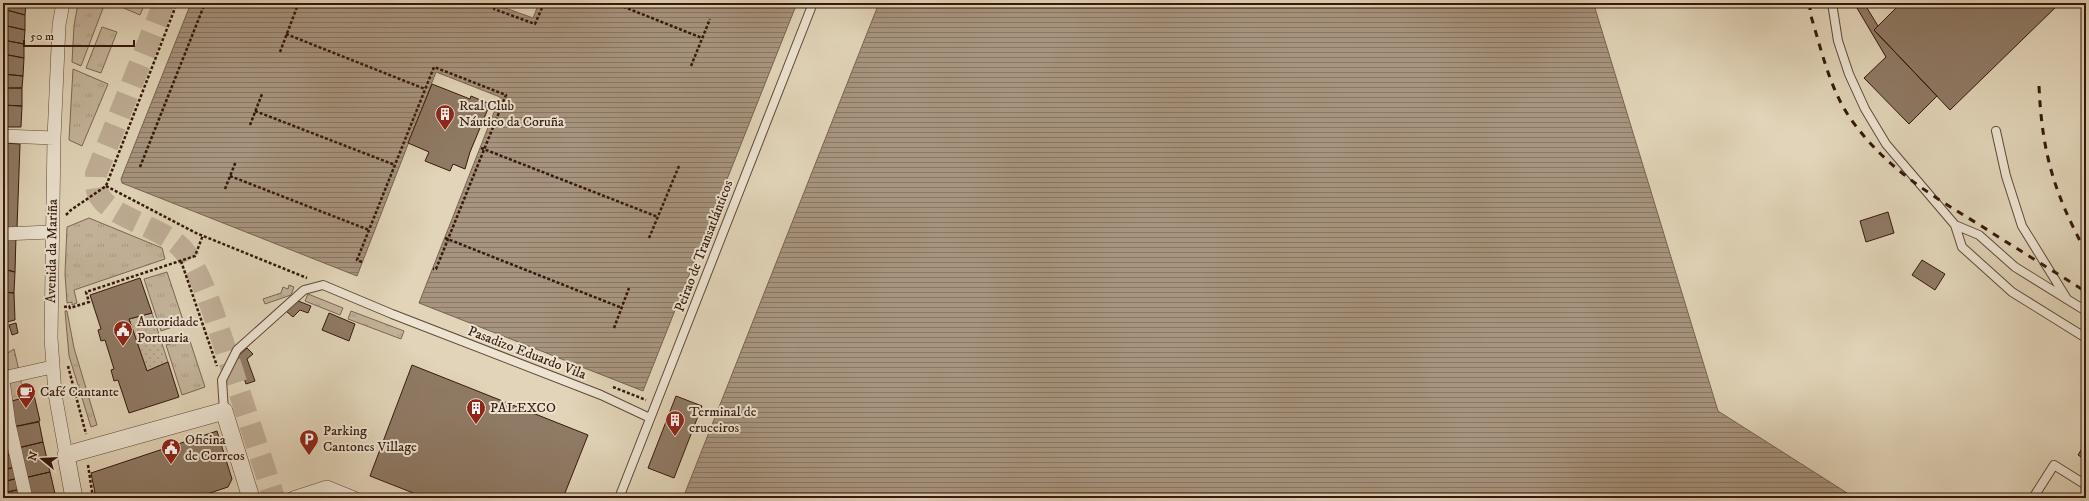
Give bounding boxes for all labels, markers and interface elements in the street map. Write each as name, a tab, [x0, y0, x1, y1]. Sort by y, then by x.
scale bar	[24, 22, 134, 48]
text: 50 m	[30, 29, 54, 44]
place label: Real Club Náutico da Coruña	[459, 97, 564, 131]
building icon: Real Club Náutico da Coruña	[434, 103, 456, 131]
street label: Peirao de Transatlánticos	[671, 177, 738, 315]
street label: Avenida da Mariña	[42, 199, 62, 303]
place label: Autoridade Portuaria	[137, 313, 199, 347]
public building icon: Autoridade Portuaria	[112, 319, 134, 347]
street label: Pasadizo Eduardo Vila	[465, 322, 589, 384]
cafe icon: Café Cantante	[15, 381, 37, 409]
place label: Café Cantante	[40, 383, 119, 401]
building icon: PALEXCO	[465, 397, 487, 425]
place label: PALEXCO	[490, 399, 556, 417]
place label: Terminal de cruceiros	[689, 403, 757, 437]
building icon: Terminal de cruceiros	[664, 409, 686, 437]
place label: Parking Cantones Village	[323, 422, 417, 456]
parking icon: Parking Cantones Village	[298, 428, 320, 456]
place label: Oficina de Correos	[185, 431, 245, 465]
public building icon: Oficina de Correos	[160, 437, 182, 465]
north arrow	[22, 439, 62, 479]
text: N	[25, 450, 41, 463]

